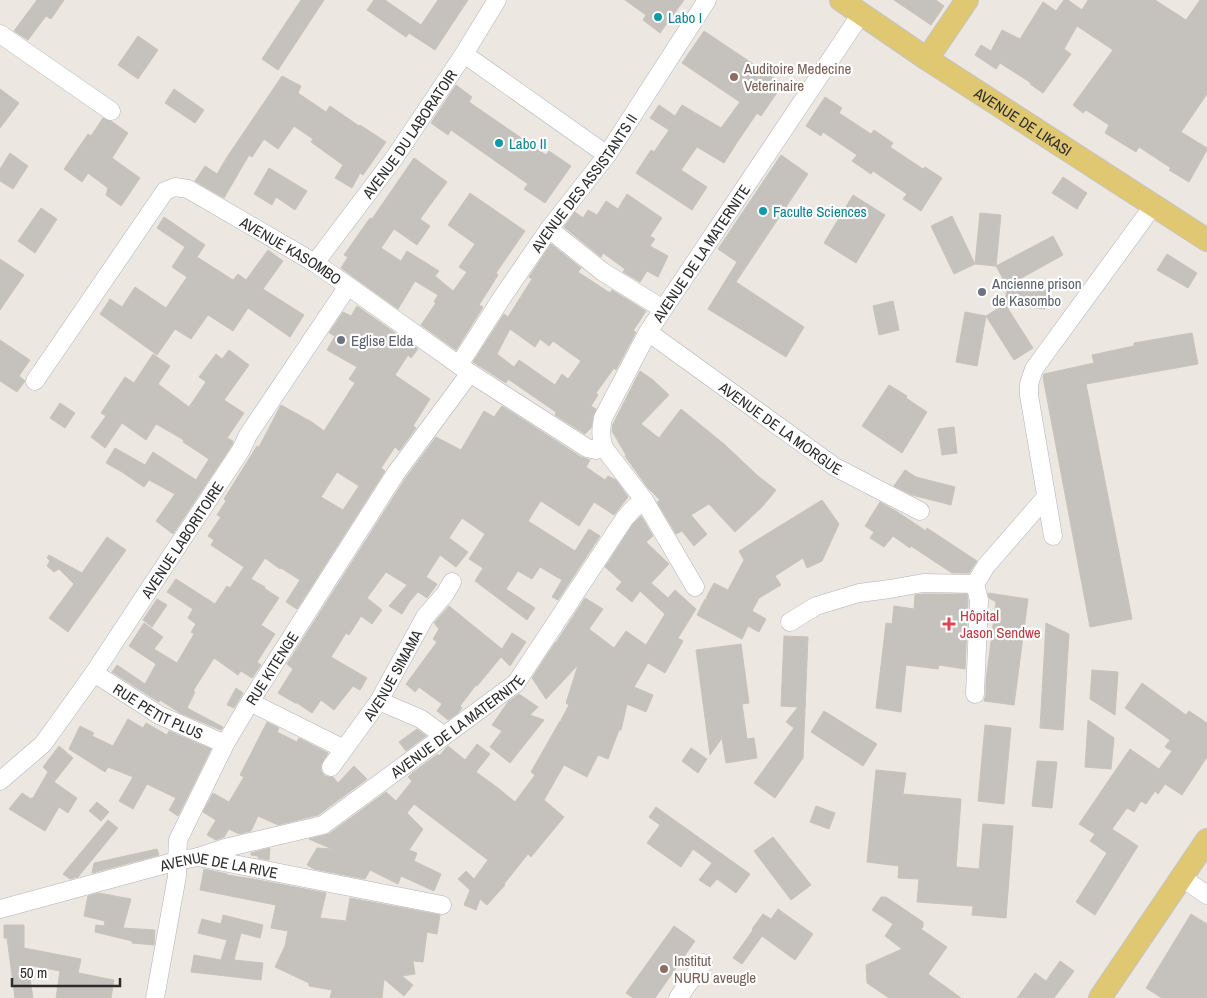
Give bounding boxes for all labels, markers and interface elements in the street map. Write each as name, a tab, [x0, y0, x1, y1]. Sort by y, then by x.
place label: Labo I	[668, 7, 702, 28]
marker: Labo I	[652, 11, 664, 23]
place label: Auditoire Medecine Veterinaire	[743, 58, 852, 96]
street label: AVENUE DU LABORATOIR	[356, 65, 461, 203]
marker: Auditoire Medecine Veterinaire	[728, 71, 740, 83]
street label: AVENUE DE LIKASI	[970, 81, 1076, 161]
street label: AVENUE DES ASSISTANTS II	[525, 109, 642, 257]
place label: Labo II	[509, 133, 547, 154]
marker: Labo II	[493, 137, 505, 149]
street label: AVENUE DE LA MATERNITE	[647, 180, 755, 327]
place label: Faculte Sciences	[773, 201, 867, 222]
marker: Faculte Sciences	[757, 205, 769, 217]
street label: AVENUE KASOMBO	[236, 211, 346, 289]
place label: Ancienne prison de Kasombo	[991, 273, 1082, 311]
marker: Ancienne prison de Kasombo	[976, 286, 988, 298]
place label: Eglise Elda	[351, 330, 413, 351]
marker: Eglise Elda	[335, 334, 347, 346]
street label: AVENUE DE LA MORGUE	[714, 376, 846, 479]
street label: AVENUE LABORITOIRE	[135, 477, 228, 603]
place label: Hôpital Jason Sendwe	[960, 605, 1041, 643]
marker: Hôpital Jason Sendwe	[942, 617, 956, 631]
street label: AVENUE SIMAMA	[357, 625, 427, 725]
street label: RUE KITENGE	[240, 627, 303, 709]
street label: AVENUE DE LA MATERNITE	[385, 670, 529, 783]
street label: RUE PETIT PLUS	[109, 678, 207, 744]
street label: AVENUE DE LA RIVE	[156, 846, 280, 883]
place label: Institut NURU aveugle	[674, 950, 756, 988]
scale bar	[12, 956, 120, 988]
text: 50 m	[20, 962, 47, 983]
marker: Institut NURU aveugle	[658, 963, 670, 975]

